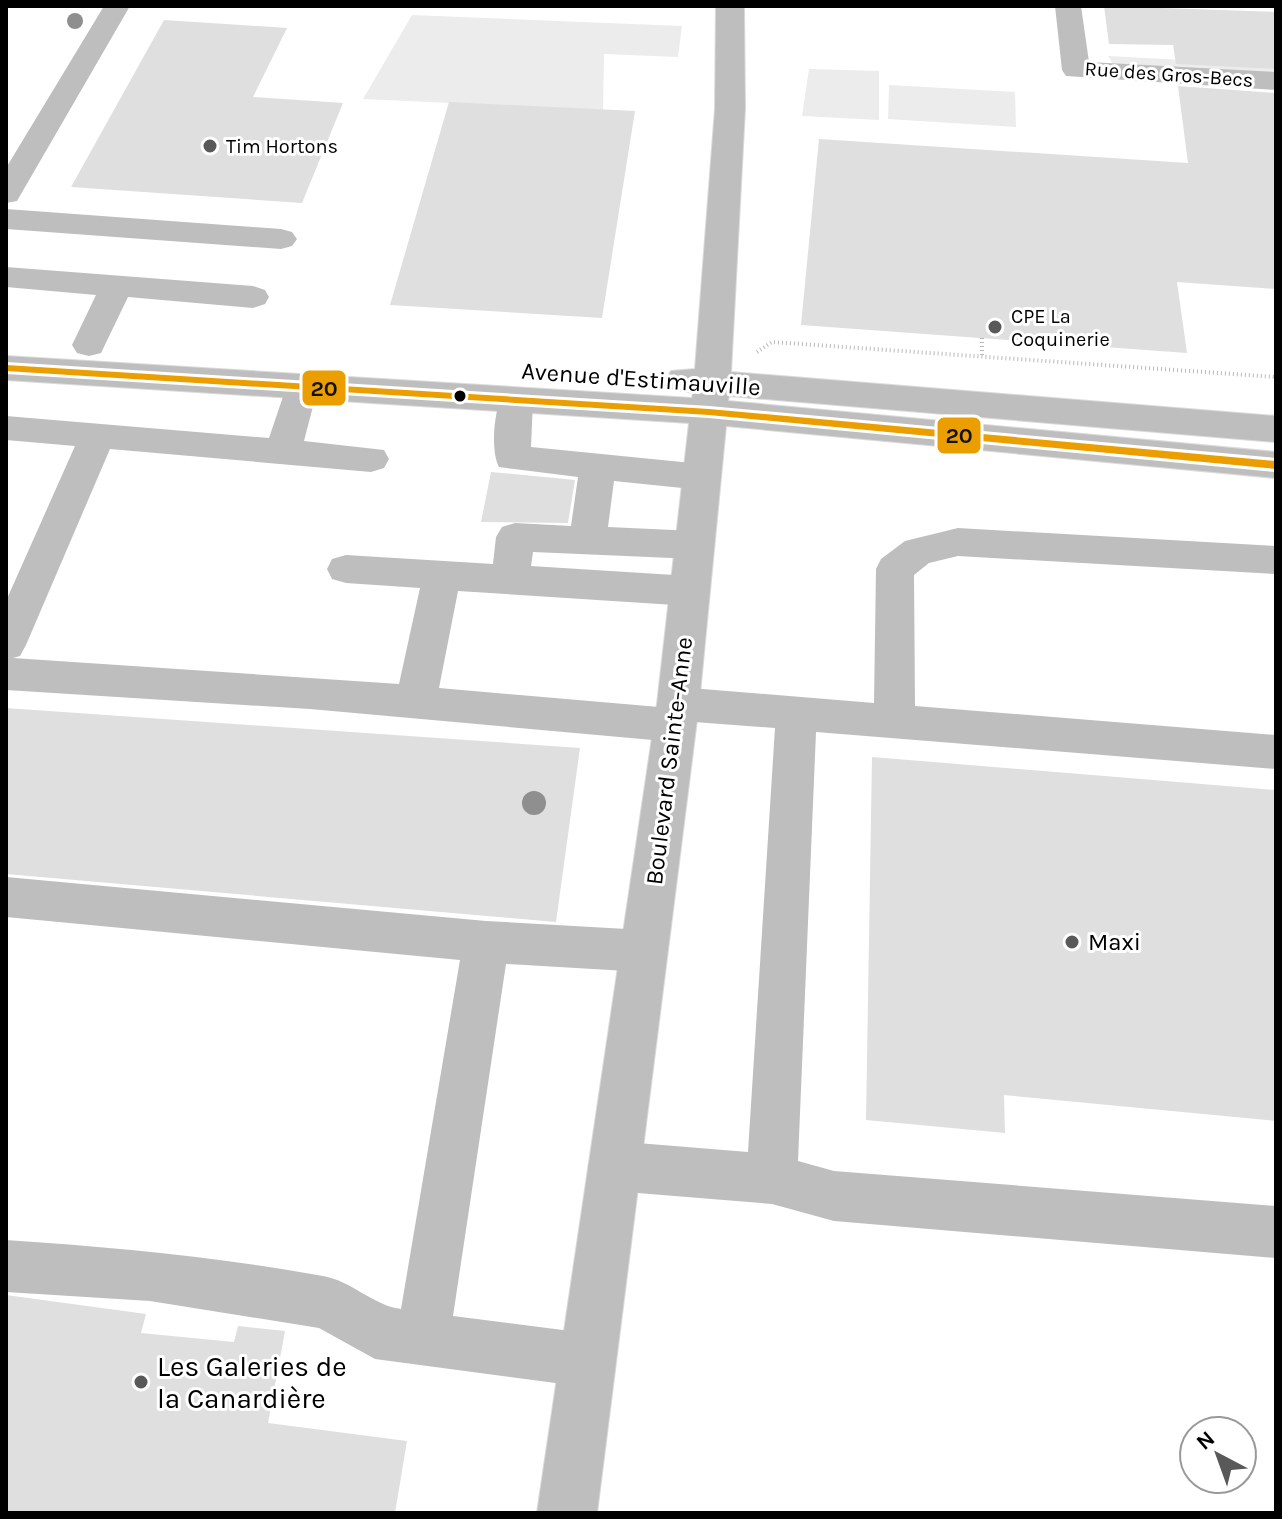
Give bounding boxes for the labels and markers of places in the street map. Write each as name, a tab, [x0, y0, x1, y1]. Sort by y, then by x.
place label: Tim Hortons	[226, 135, 338, 158]
marker: Tim Hortons	[201, 137, 219, 155]
place label: CPE La Coquinerie	[1011, 305, 1110, 351]
marker: CPE La Coquinerie	[986, 318, 1004, 336]
unlabelled marker	[452, 388, 468, 404]
place label: Maxi	[1088, 928, 1141, 956]
marker: Maxi	[1063, 933, 1081, 951]
place label: Les Galeries de la Canardière	[157, 1350, 347, 1415]
marker: Les Galeries de la Canardière	[132, 1373, 150, 1391]

